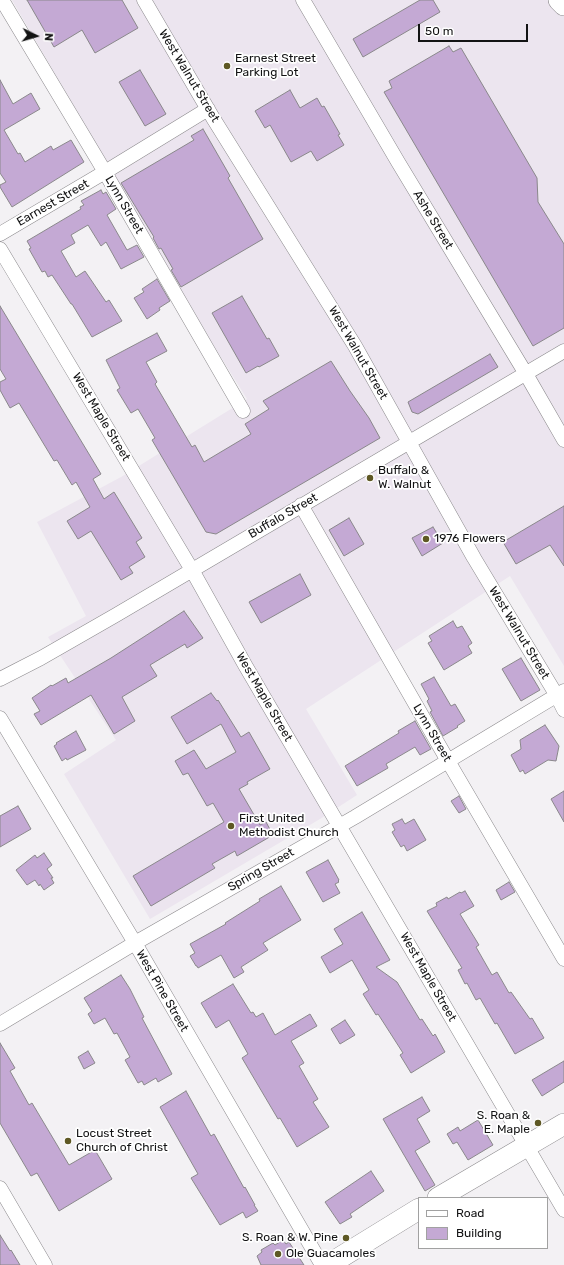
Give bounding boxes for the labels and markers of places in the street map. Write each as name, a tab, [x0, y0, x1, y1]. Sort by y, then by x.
place label: Earnest Street Parking Lot	[235, 52, 316, 80]
marker: Earnest Street Parking Lot	[222, 61, 232, 71]
place label: Buffalo & W. Walnut	[378, 464, 431, 492]
marker: Buffalo & W. Walnut	[365, 473, 375, 483]
place label: 1976 Flowers	[434, 532, 506, 546]
marker: 1976 Flowers	[421, 534, 431, 544]
place label: First United Methodist Church	[239, 812, 339, 840]
marker: First United Methodist Church	[226, 821, 236, 831]
place label: S. Roan & E. Maple	[477, 1109, 530, 1137]
marker: S. Roan & E. Maple	[533, 1118, 543, 1128]
place label: Locust Street Church of Christ	[76, 1127, 168, 1155]
marker: Locust Street Church of Christ	[63, 1136, 73, 1146]
place label: S. Roan & W. Pine	[242, 1231, 338, 1245]
marker: S. Roan & W. Pine	[341, 1233, 351, 1243]
place label: Ole Guacamoles	[286, 1247, 375, 1261]
marker: Ole Guacamoles	[273, 1249, 283, 1259]

